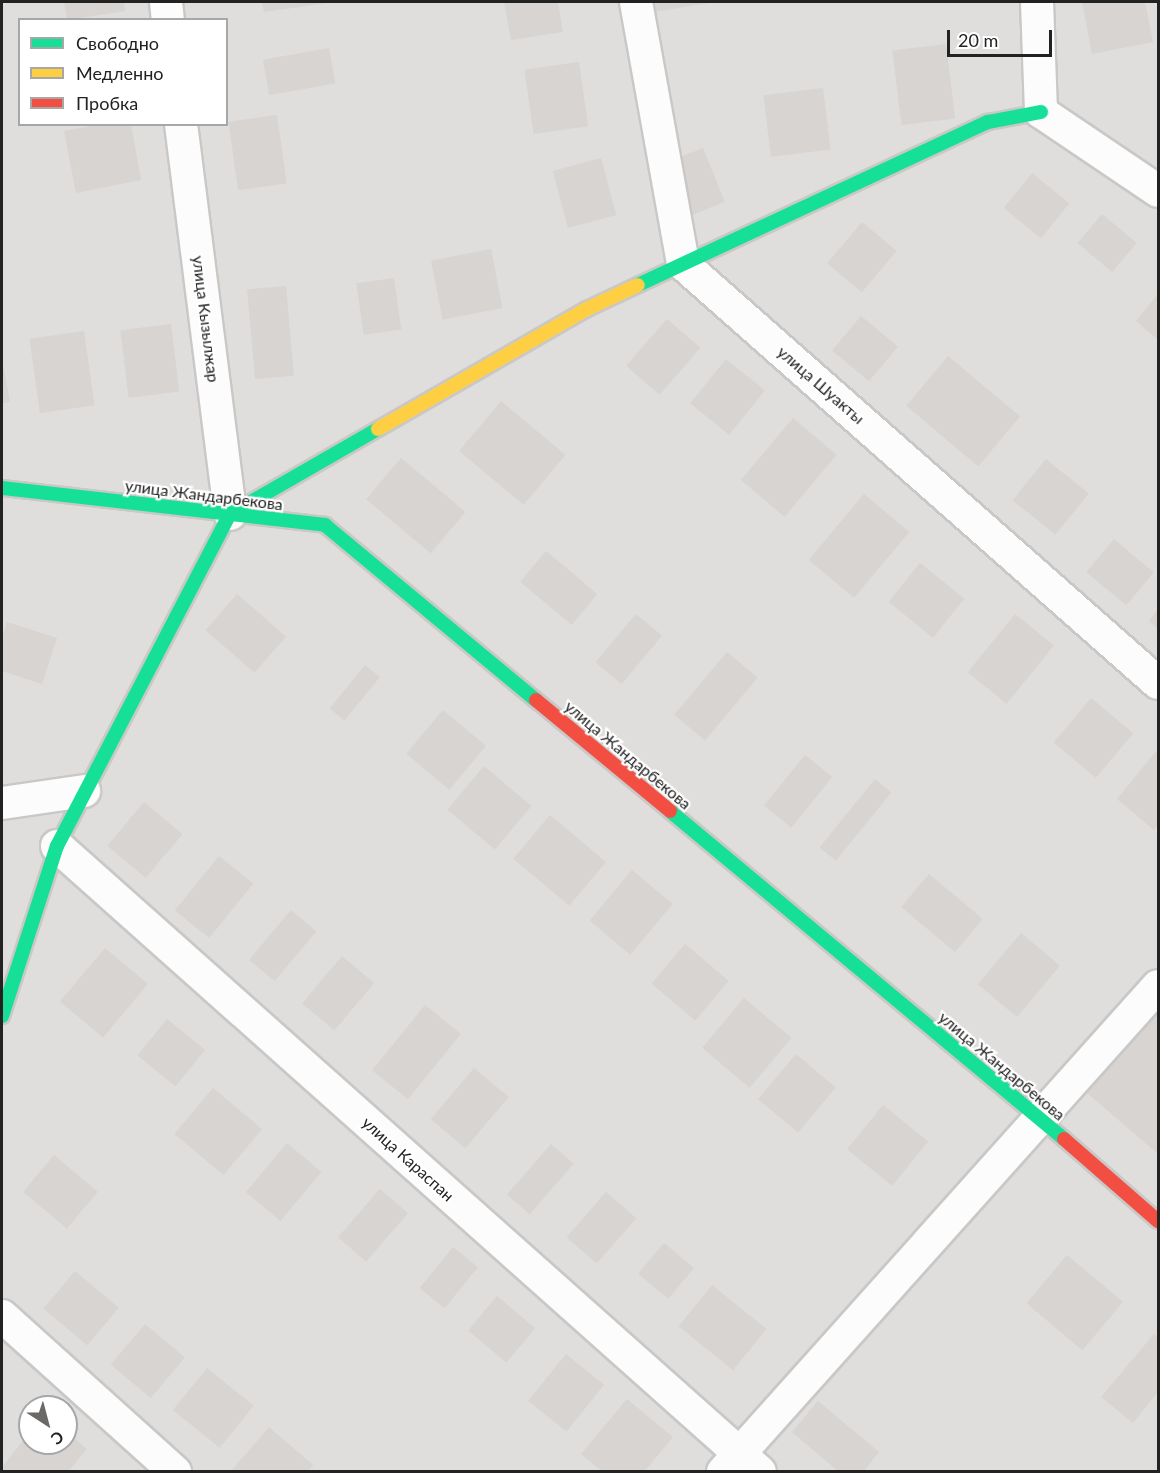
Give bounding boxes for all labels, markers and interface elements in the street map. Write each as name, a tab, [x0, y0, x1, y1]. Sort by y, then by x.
legend	[18, 18, 228, 126]
scale bar	[950, 18, 1055, 56]
text: 20 m	[958, 29, 998, 51]
text: Свободно	[76, 32, 159, 54]
text: Медленно	[76, 62, 164, 84]
text: Пробка	[76, 92, 138, 114]
street label: улица Кызылжар	[189, 255, 223, 383]
street label: улица Шуакты	[774, 342, 868, 428]
street label: улица Жандарбекова	[124, 476, 284, 514]
street label: улица Жандарбекова	[561, 697, 695, 813]
street label: улица Жандарбекова	[935, 1008, 1069, 1124]
street label: улица Караспан	[358, 1113, 458, 1205]
north arrow	[18, 1395, 78, 1455]
text: С	[48, 1428, 68, 1449]

